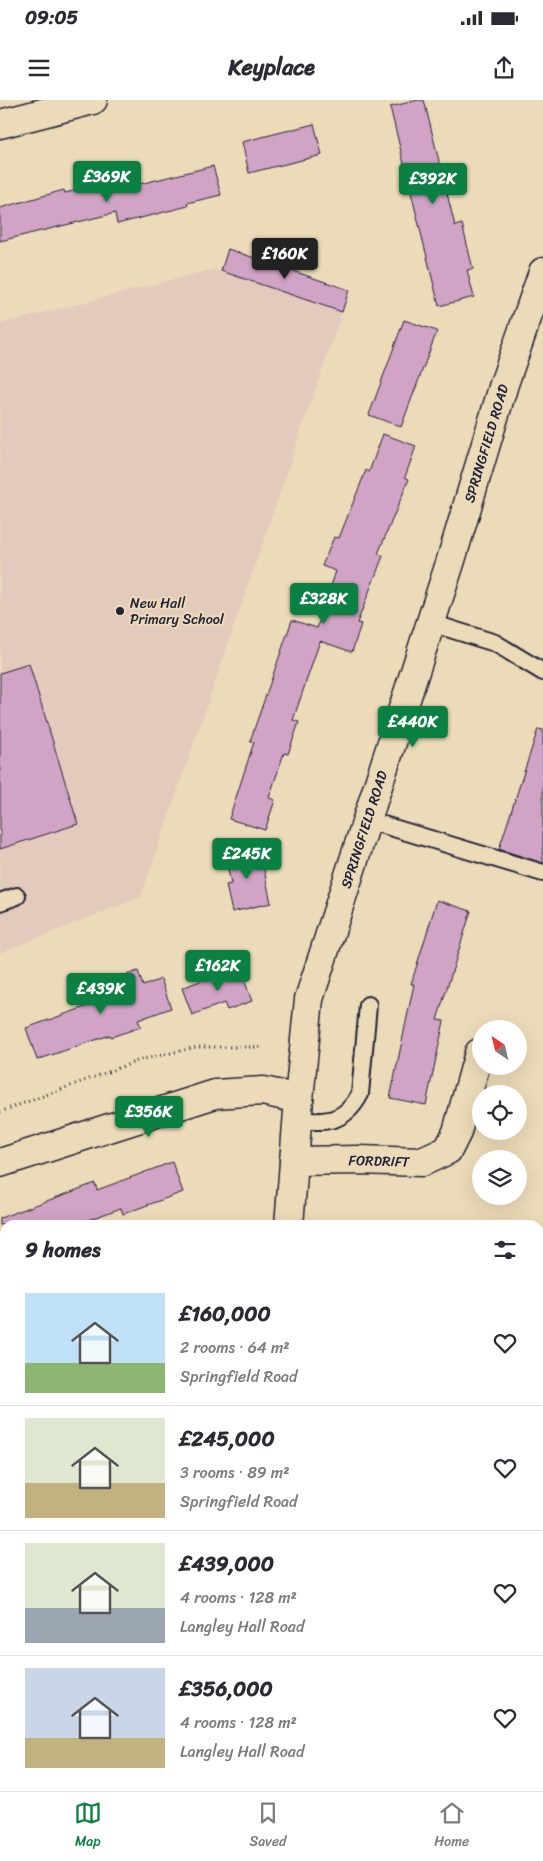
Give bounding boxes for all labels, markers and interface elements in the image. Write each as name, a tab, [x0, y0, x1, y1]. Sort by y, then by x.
text: 09:05	[25, 1, 78, 34]
text: Keyplace	[228, 48, 315, 87]
icon: menu	[25, 54, 53, 82]
icon: share	[490, 54, 518, 82]
pin: £369K	[72, 161, 142, 203]
text: £369K	[84, 162, 130, 191]
pin: £392K	[398, 162, 468, 205]
text: £392K	[410, 164, 456, 193]
pin: £160K	[250, 238, 320, 280]
text: £160K	[263, 239, 307, 268]
street label: SPRINGFIELD ROAD	[457, 381, 516, 506]
pin: £328K	[289, 582, 359, 625]
text: £328K	[301, 584, 347, 613]
place label: New Hall Primary School	[130, 591, 225, 632]
marker: New Hall Primary School	[114, 605, 126, 617]
pin: £440K	[378, 706, 448, 748]
text: £440K	[389, 707, 437, 736]
street label: SPRINGFIELD ROAD	[334, 767, 395, 892]
pin: £245K	[212, 838, 282, 880]
text: £245K	[223, 839, 271, 868]
pin: £162K	[183, 950, 253, 992]
text: £162K	[196, 951, 240, 980]
pin: £439K	[66, 972, 136, 1015]
text: £439K	[78, 974, 124, 1003]
north arrow	[472, 1020, 528, 1075]
map controls	[472, 1020, 527, 1205]
button: locate	[472, 1085, 527, 1140]
pin: £356K	[114, 1096, 184, 1138]
text: £356K	[126, 1097, 172, 1126]
street label: FORDRIFT	[348, 1148, 411, 1175]
button: layers	[472, 1150, 527, 1205]
text: 9 homes	[25, 1231, 101, 1269]
icon: filters	[491, 1236, 519, 1264]
text: £160,000	[180, 1295, 271, 1333]
icon: home	[65, 1313, 125, 1373]
icon: heart	[491, 1329, 519, 1357]
text: 2 rooms · 64 m²	[180, 1333, 290, 1362]
text: Springfield Road	[180, 1362, 298, 1391]
text: £245,000	[180, 1420, 275, 1458]
icon: home	[65, 1438, 125, 1498]
icon: heart	[491, 1454, 519, 1482]
text: 3 rooms · 89 m²	[180, 1458, 289, 1487]
text: Springfield Road	[180, 1487, 298, 1516]
text: £439,000	[180, 1545, 274, 1583]
icon: home	[65, 1563, 125, 1623]
icon: heart	[491, 1579, 519, 1607]
text: 4 rooms · 128 m²	[180, 1583, 297, 1612]
text: Langley Hall Road	[180, 1612, 304, 1641]
text: £356,000	[180, 1670, 273, 1708]
icon: home	[65, 1688, 125, 1748]
icon: heart	[491, 1704, 519, 1732]
text: 4 rooms · 128 m²	[180, 1708, 297, 1737]
text: Langley Hall Road	[180, 1737, 304, 1766]
tab: Map	[74, 1799, 102, 1854]
tab: Saved	[250, 1799, 286, 1854]
tab: Home	[434, 1799, 469, 1854]

